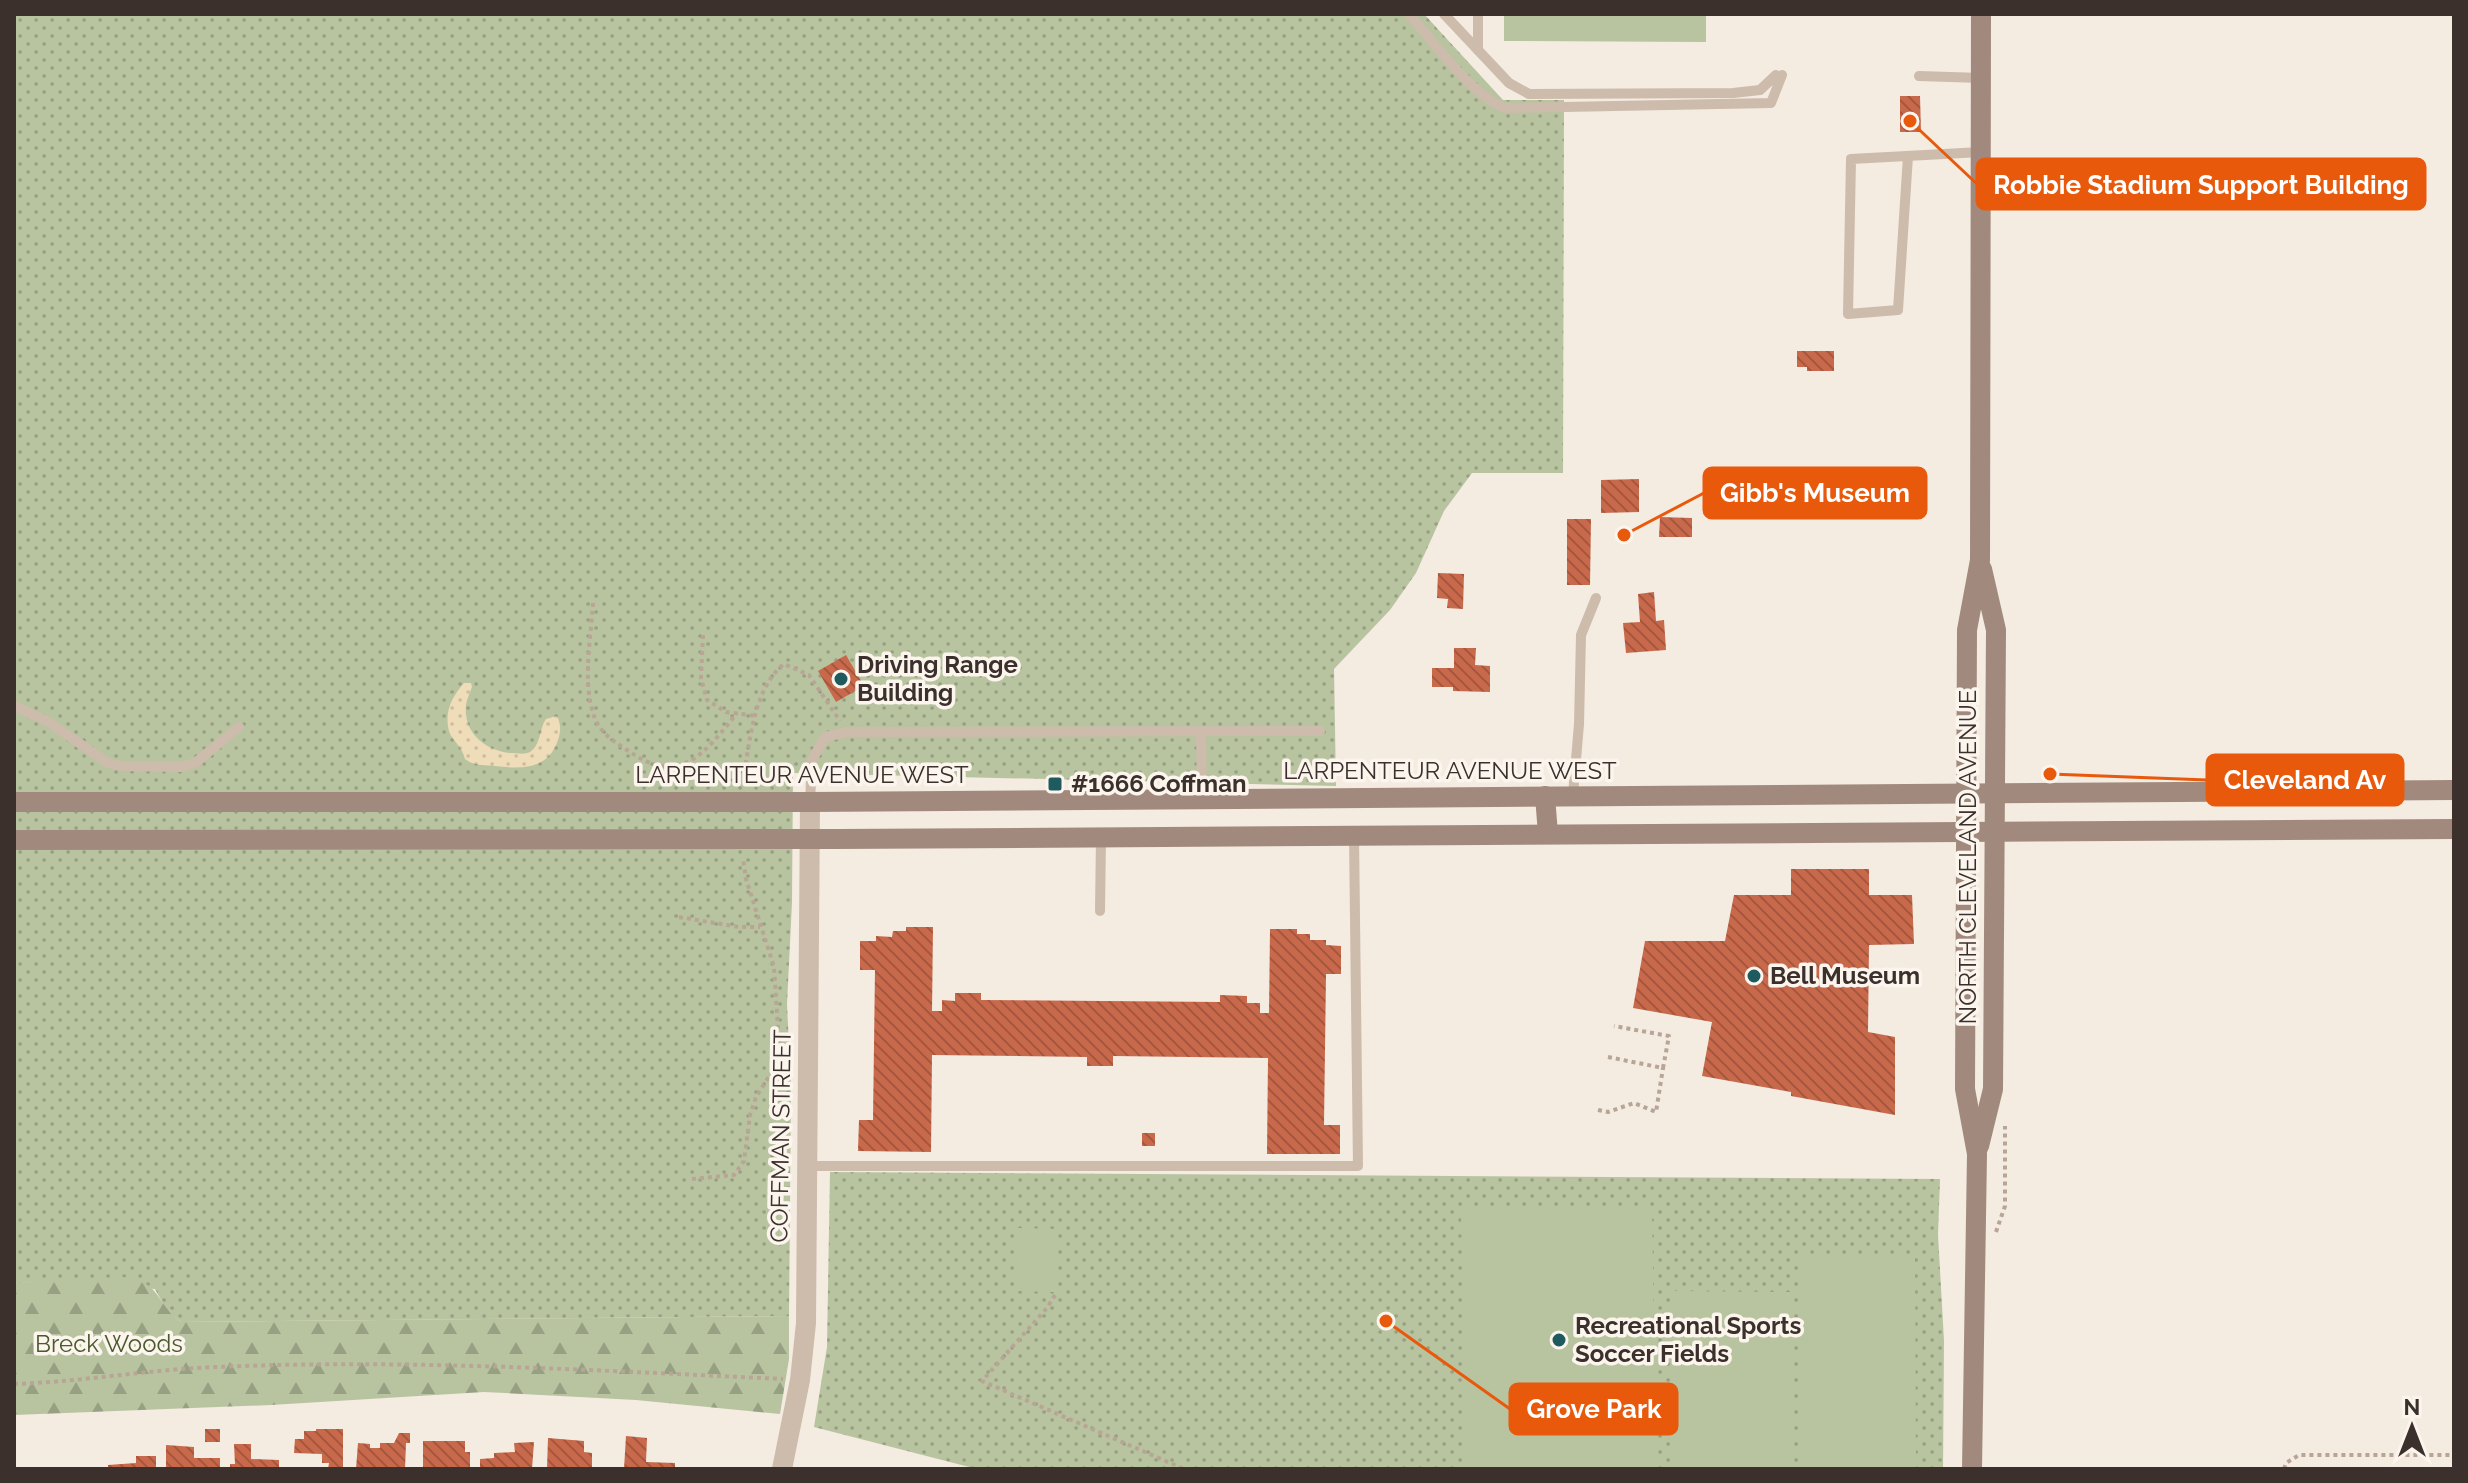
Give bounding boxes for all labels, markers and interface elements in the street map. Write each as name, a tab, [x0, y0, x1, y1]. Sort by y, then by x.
callout: Robbie Stadium Support Building	[1977, 159, 2425, 209]
text: Robbie Stadium Support Building	[1993, 170, 2409, 200]
callout: Gibb's Museum	[1704, 468, 1926, 518]
text: Gibb's Museum	[1720, 478, 1910, 508]
place label: Driving Range Building	[857, 650, 1018, 707]
marker: Driving Range Building	[832, 670, 850, 688]
street label: NORTH CLEVELAND AVENUE	[1953, 690, 1982, 1024]
callout: Cleveland Av	[2207, 755, 2403, 805]
street label: LARPENTEUR AVENUE WEST	[1283, 756, 1617, 785]
street label: LARPENTEUR AVENUE WEST	[635, 760, 969, 789]
text: Cleveland Av	[2224, 765, 2387, 795]
place label: #1666 Coffman	[1071, 769, 1246, 798]
marker: #1666 Coffman	[1046, 775, 1064, 793]
place label: Bell Museum	[1770, 961, 1920, 990]
marker: Bell Museum	[1745, 967, 1763, 985]
street label: COFFMAN STREET	[764, 1029, 797, 1243]
place label: Recreational Sports Soccer Fields	[1575, 1311, 1801, 1368]
park label: Breck Woods	[35, 1329, 183, 1358]
marker: Recreational Sports Soccer Fields	[1550, 1331, 1568, 1349]
callout: Grove Park	[1510, 1384, 1677, 1434]
north arrow	[2372, 1387, 2452, 1467]
text: Grove Park	[1526, 1394, 1662, 1424]
text: N	[2404, 1394, 2420, 1420]

